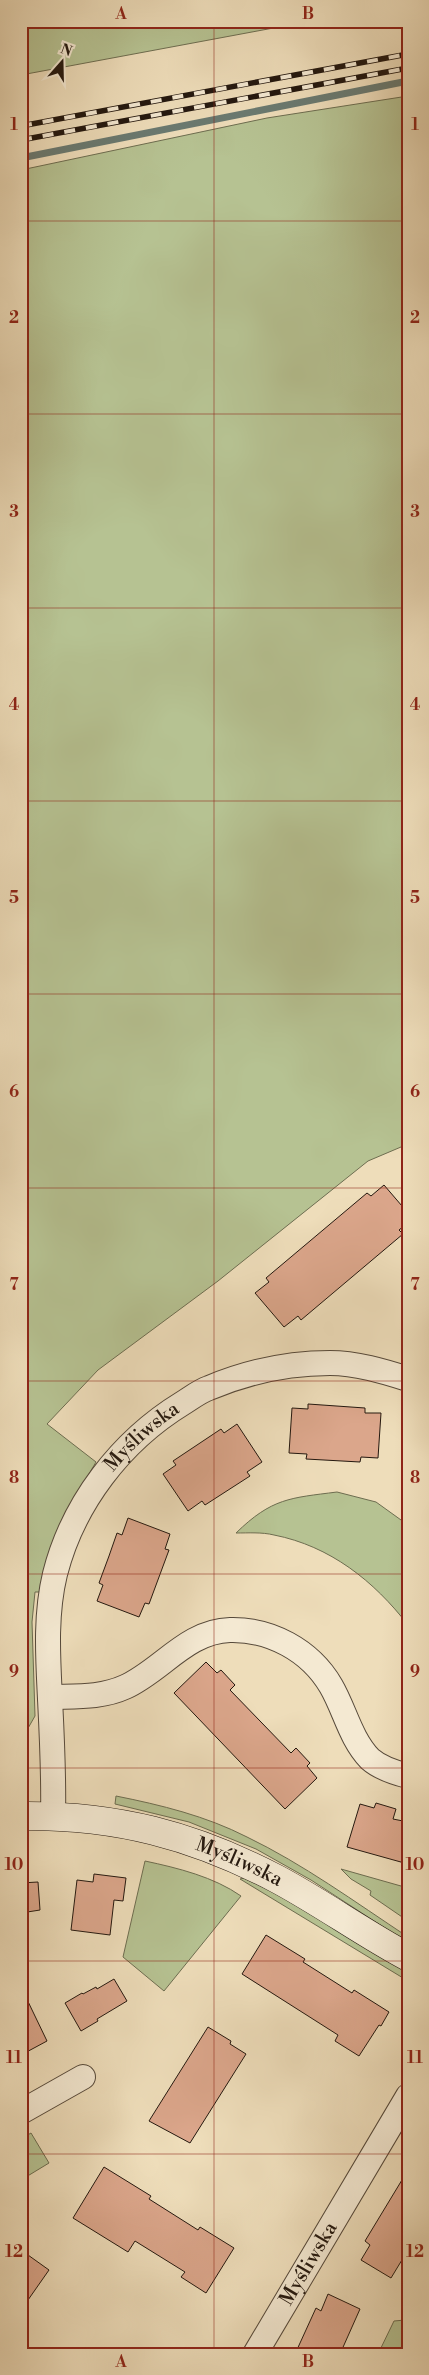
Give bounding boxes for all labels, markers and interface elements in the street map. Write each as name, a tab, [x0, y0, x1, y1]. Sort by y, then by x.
text: A	[114, 4, 127, 24]
text: B	[302, 4, 314, 24]
north arrow	[38, 38, 88, 88]
text: N	[58, 40, 74, 61]
text: 1	[10, 115, 18, 135]
text: 1	[411, 115, 419, 135]
text: 2	[9, 308, 19, 328]
text: 2	[410, 308, 420, 328]
text: 3	[9, 502, 19, 522]
text: 3	[410, 502, 420, 522]
text: 4	[9, 695, 20, 715]
text: 4	[410, 695, 421, 715]
text: 5	[9, 888, 19, 908]
text: 5	[410, 888, 420, 908]
text: 6	[9, 1082, 19, 1102]
text: 6	[410, 1082, 420, 1102]
text: 7	[9, 1275, 19, 1295]
text: 7	[410, 1275, 420, 1295]
street label: Myśliwska	[99, 1396, 185, 1477]
text: 8	[9, 1468, 19, 1488]
text: 8	[410, 1468, 420, 1488]
text: 9	[9, 1662, 19, 1682]
text: 9	[410, 1662, 420, 1682]
street label: Myśliwska	[192, 1832, 288, 1893]
text: 10	[5, 1855, 23, 1875]
text: 10	[406, 1855, 424, 1875]
text: 11	[6, 2048, 22, 2068]
text: 11	[407, 2048, 423, 2068]
street label: Myśliwska	[274, 2217, 343, 2310]
text: 12	[5, 2242, 23, 2262]
text: 12	[406, 2242, 424, 2262]
text: A	[114, 2352, 127, 2372]
text: B	[302, 2352, 314, 2372]

